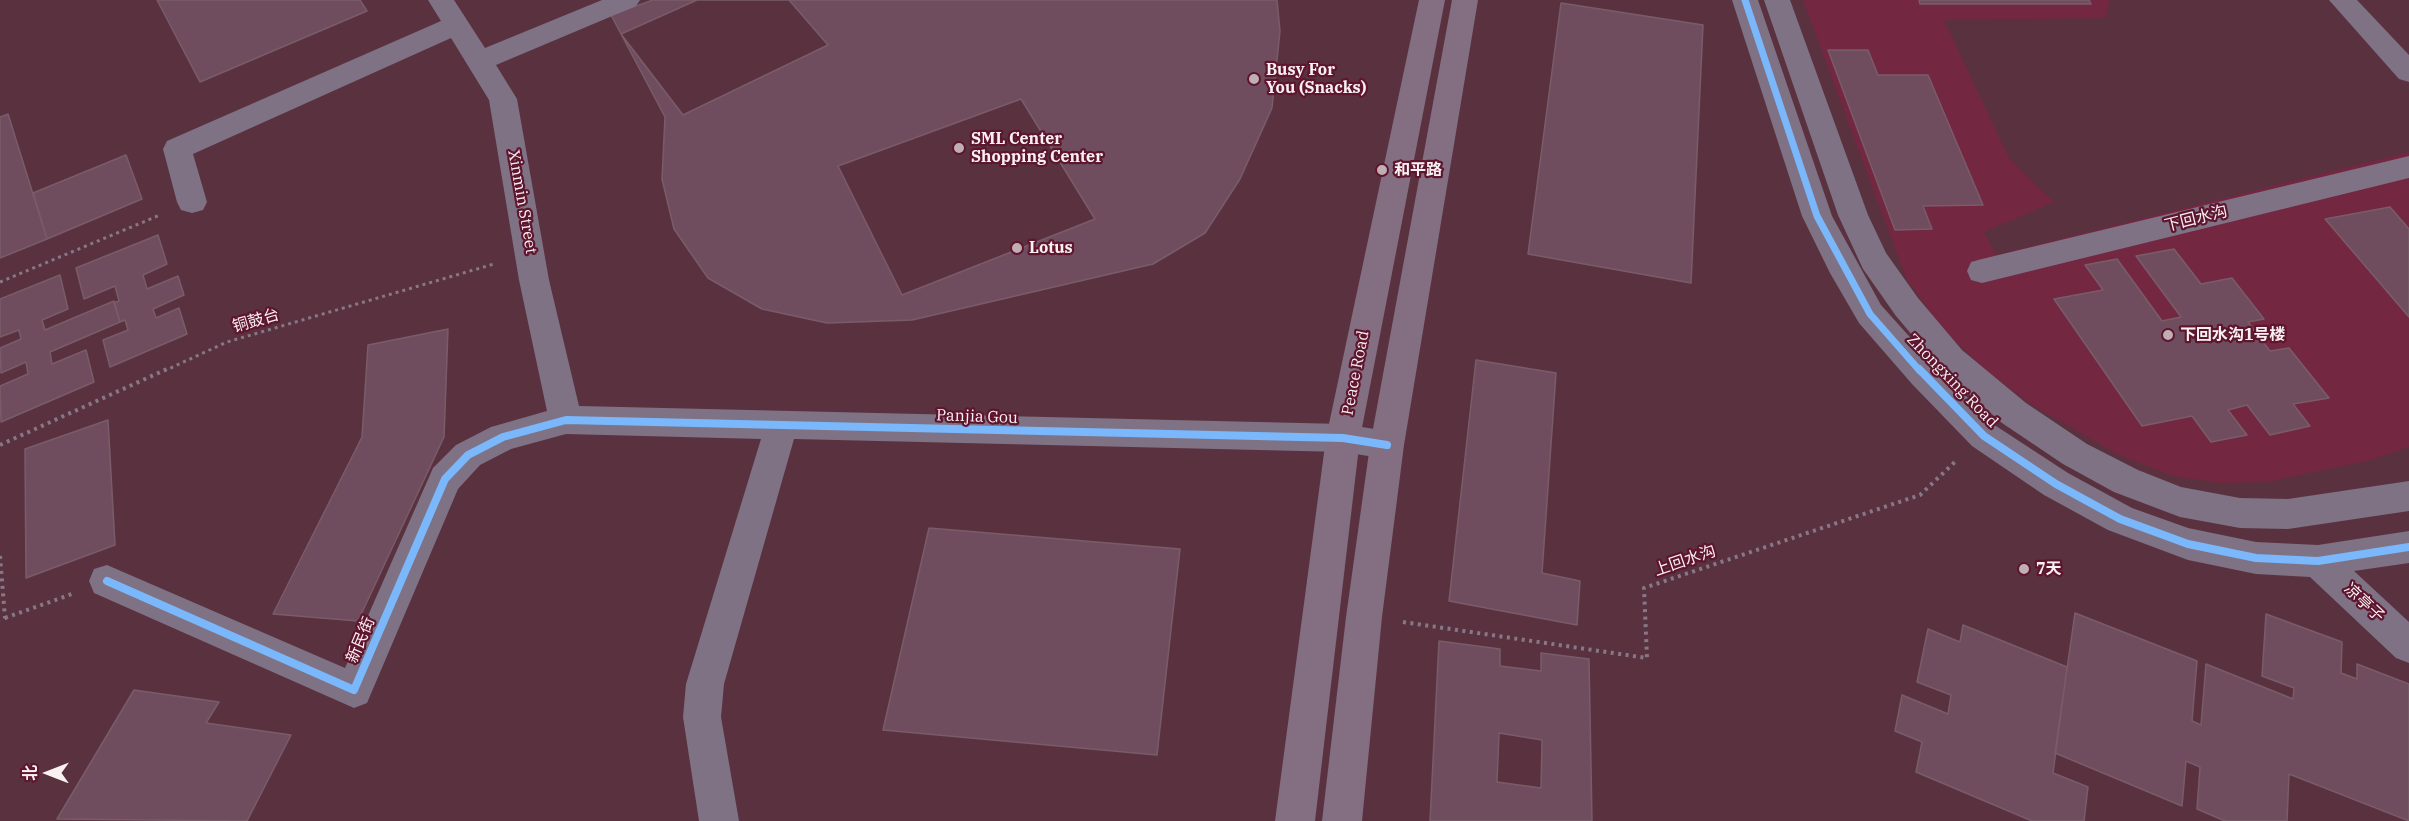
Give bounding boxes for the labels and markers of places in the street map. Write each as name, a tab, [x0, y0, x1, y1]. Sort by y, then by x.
place label: Busy For You (Snacks)	[1266, 60, 1366, 98]
marker: Busy For You (Snacks)	[1247, 72, 1261, 86]
place label: SML Center Shopping Center	[971, 129, 1103, 167]
marker: SML Center Shopping Center	[952, 141, 966, 155]
place label: 和平路	[1394, 160, 1442, 180]
marker: 和平路	[1375, 163, 1389, 177]
place label: Lotus	[1029, 238, 1073, 258]
marker: Lotus	[1010, 241, 1024, 255]
place label: 下回水沟1号楼	[2180, 325, 2286, 345]
marker: 下回水沟1号楼	[2161, 328, 2175, 342]
place label: 7天	[2036, 559, 2062, 579]
marker: 7天	[2017, 562, 2031, 576]

